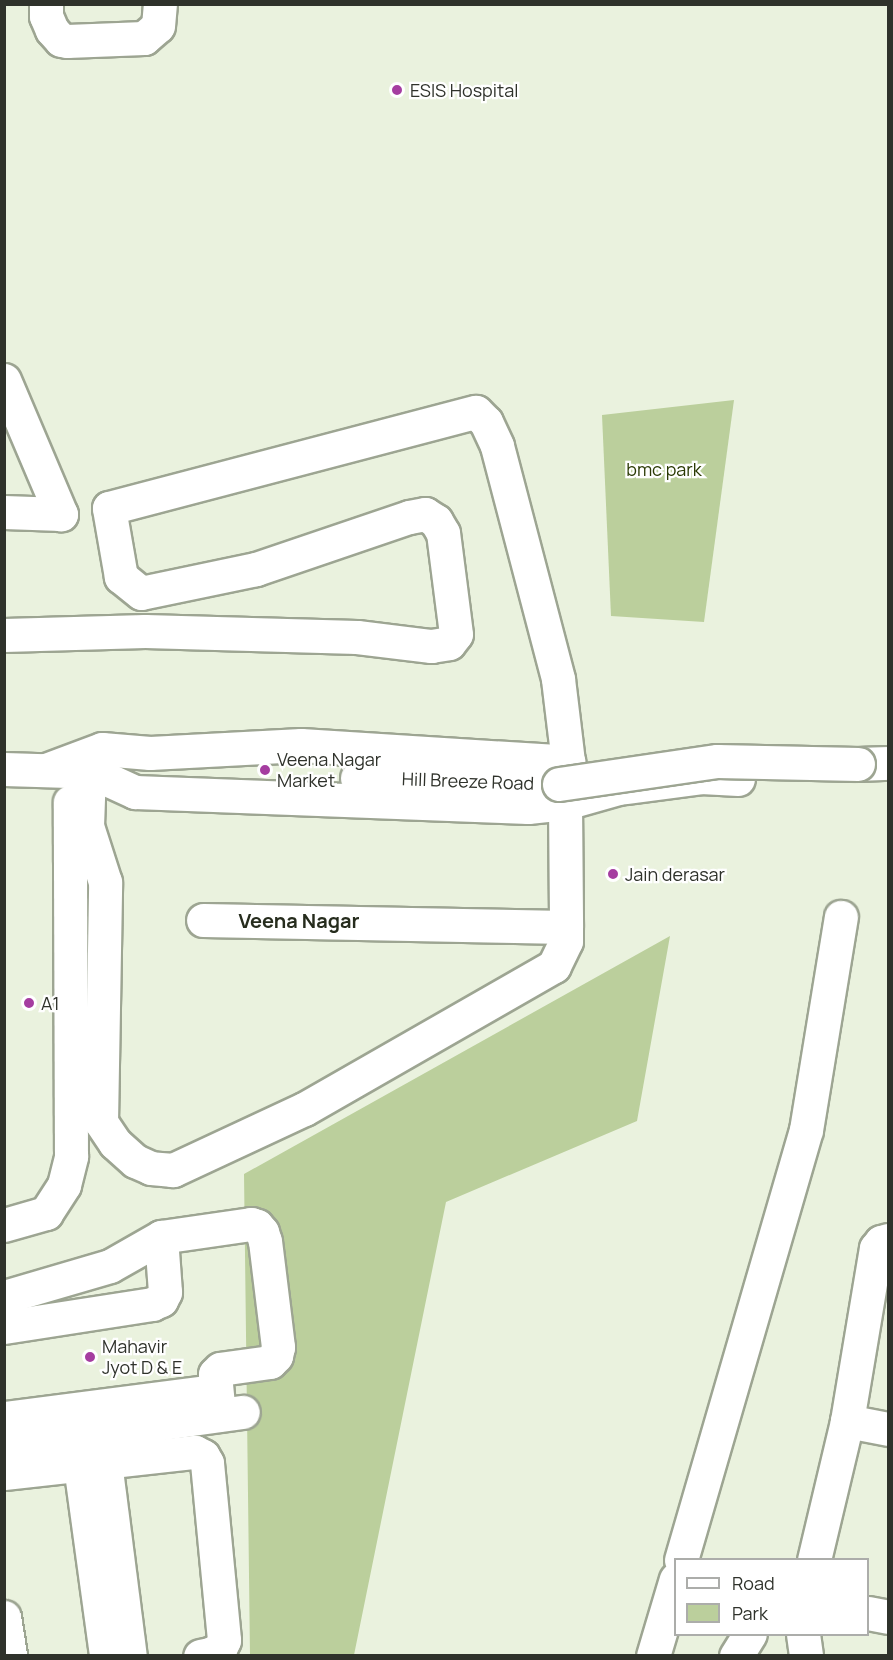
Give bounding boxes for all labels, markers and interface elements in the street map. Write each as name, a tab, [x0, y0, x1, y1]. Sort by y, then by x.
place label: ESIS Hospital	[410, 79, 518, 101]
marker: ESIS Hospital	[388, 81, 406, 99]
park label: bmc park	[626, 458, 702, 480]
place label: Veena Nagar Market	[277, 749, 381, 792]
marker: Veena Nagar Market	[258, 763, 272, 777]
street label: Hill Breeze Road	[401, 768, 535, 794]
place label: Jain derasar	[625, 863, 725, 885]
marker: Jain derasar	[606, 867, 620, 881]
district label: Veena Nagar	[238, 908, 360, 932]
place label: A1	[41, 992, 59, 1014]
marker: A1	[22, 996, 36, 1010]
place label: Mahavir Jyot D & E	[102, 1336, 182, 1378]
marker: Mahavir Jyot D & E	[83, 1350, 97, 1364]
legend	[674, 1558, 869, 1636]
text: Road	[732, 1571, 775, 1595]
text: Park	[732, 1601, 768, 1625]

